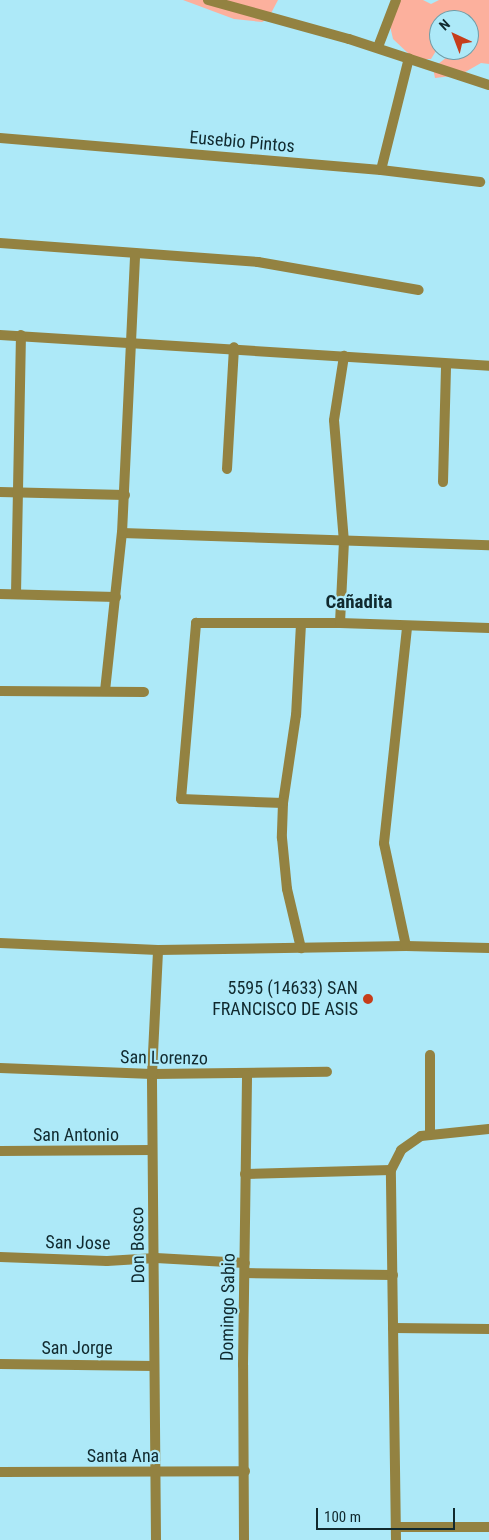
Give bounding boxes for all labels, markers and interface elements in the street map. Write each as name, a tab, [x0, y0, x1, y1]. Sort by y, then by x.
north arrow	[429, 10, 479, 60]
text: N	[436, 16, 453, 34]
street label: Eusebio Pintos	[188, 127, 296, 157]
district label: Cañadita	[325, 591, 393, 613]
place label: 5595 (14633) SAN FRANCISCO DE ASIS	[212, 978, 358, 1021]
marker: 5595 (14633) SAN FRANCISCO DE ASIS	[362, 993, 374, 1005]
street label: San Lorenzo	[120, 1046, 208, 1070]
street label: San Antonio	[33, 1124, 119, 1146]
street label: Don Bosco	[127, 1207, 149, 1283]
street label: San Jose	[45, 1232, 111, 1254]
street label: Domingo Sabio	[216, 1253, 240, 1361]
street label: San Jorge	[41, 1337, 113, 1359]
street label: Santa Ana	[87, 1445, 159, 1467]
scale bar	[319, 1498, 458, 1530]
text: 100 m	[324, 1508, 361, 1526]

